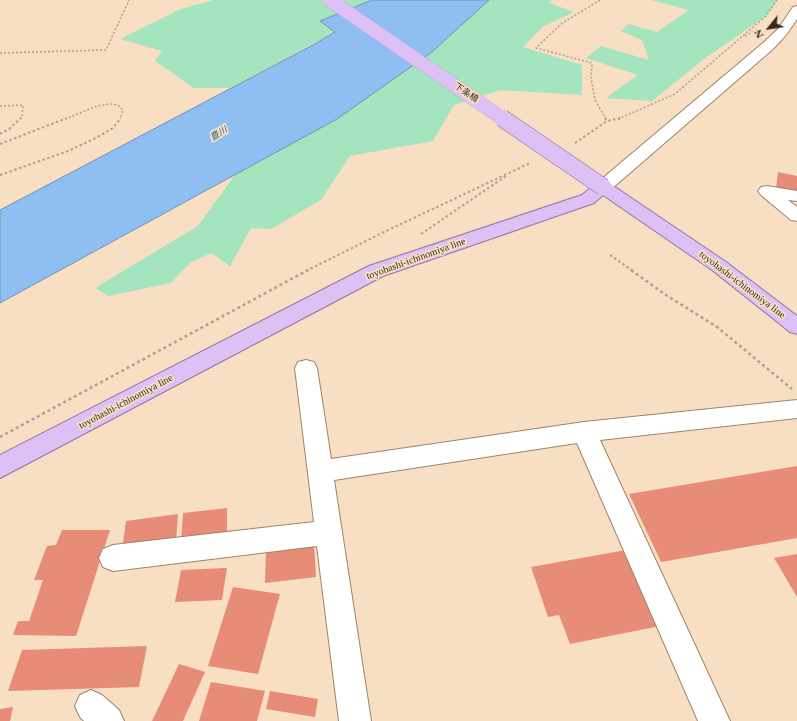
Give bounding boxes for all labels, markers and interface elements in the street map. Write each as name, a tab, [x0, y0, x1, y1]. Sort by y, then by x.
north arrow	[749, 8, 789, 48]
text: N	[751, 28, 766, 40]
street label: 下条橋	[452, 81, 480, 105]
water label: 豊川	[209, 125, 229, 143]
street label: toyohashi-ichinomiya line	[365, 235, 467, 283]
street label: toyohashi-ichinomiya line	[697, 249, 787, 321]
street label: toyohashi-ichinomiya line	[77, 372, 175, 432]

